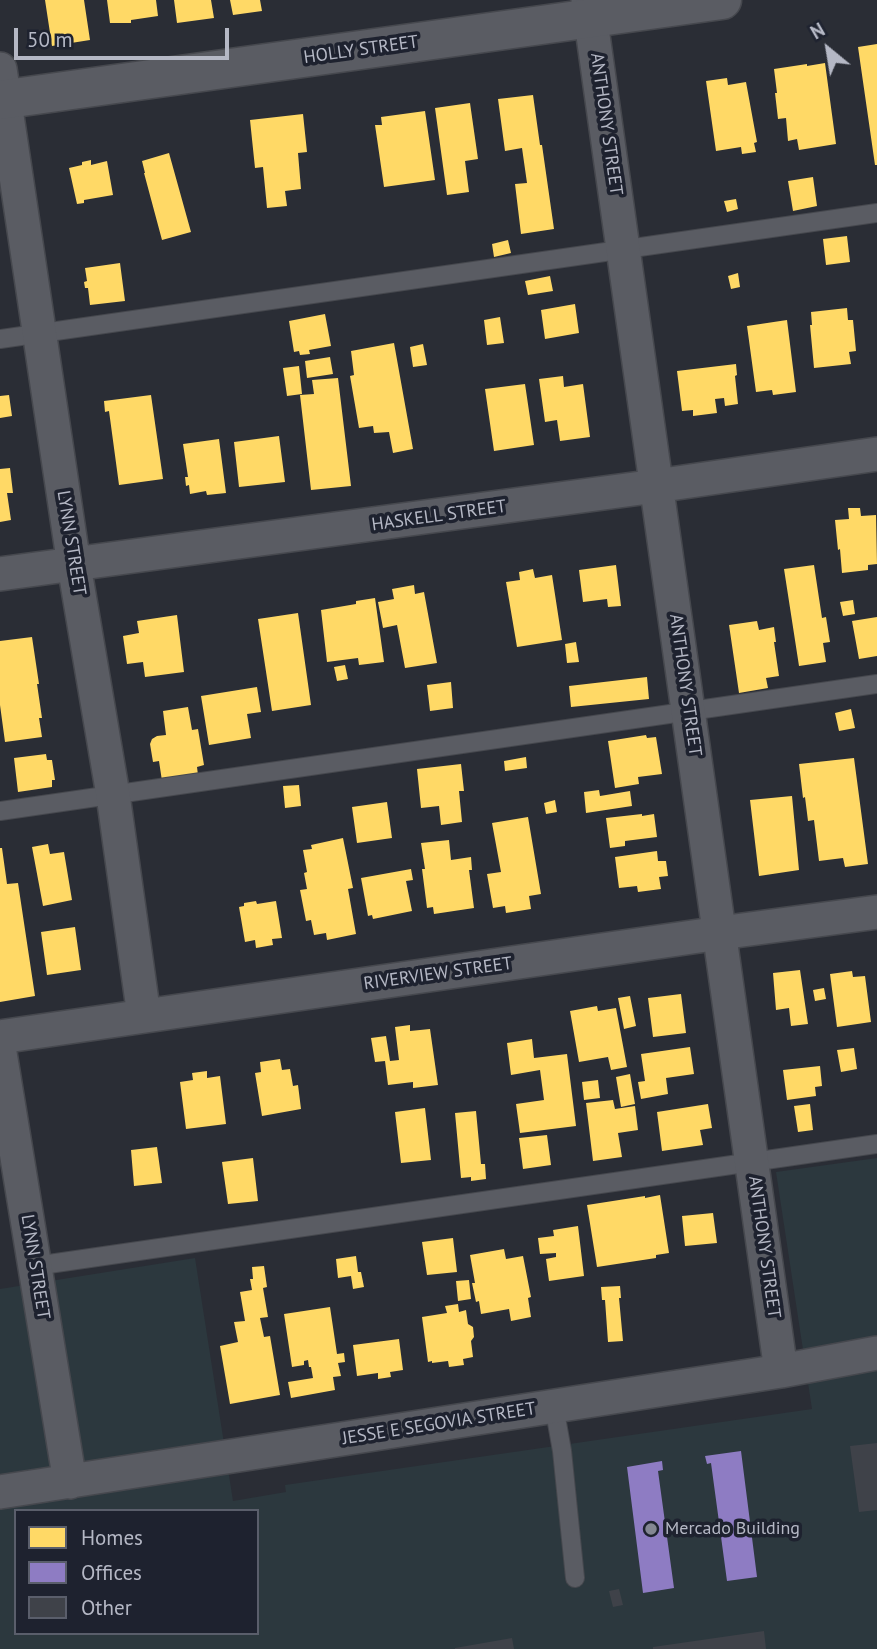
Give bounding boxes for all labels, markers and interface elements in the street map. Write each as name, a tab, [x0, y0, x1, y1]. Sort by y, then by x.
scale bar	[18, 14, 233, 58]
north arrow	[793, 14, 863, 84]
text: N	[806, 17, 829, 44]
text: 50 m	[27, 26, 73, 53]
street label: HOLLY STREET	[302, 31, 420, 69]
street label: ANTHONY STREET	[585, 51, 627, 197]
street label: LYNN STREET	[52, 489, 90, 597]
street label: HASKELL STREET	[370, 496, 508, 536]
street label: ANTHONY STREET	[664, 612, 706, 758]
street label: RIVERVIEW STREET	[362, 953, 514, 995]
street label: ANTHONY STREET	[743, 1174, 785, 1320]
street label: LYNN STREET	[16, 1213, 54, 1321]
street label: JESSE E SEGOVIA STREET	[341, 1398, 537, 1450]
legend	[14, 1509, 259, 1635]
place label: Mercado Building	[665, 1518, 800, 1540]
marker: Mercado Building	[643, 1521, 659, 1537]
text: Homes	[81, 1524, 143, 1551]
text: Offices	[81, 1559, 142, 1586]
text: Other	[81, 1594, 132, 1621]

